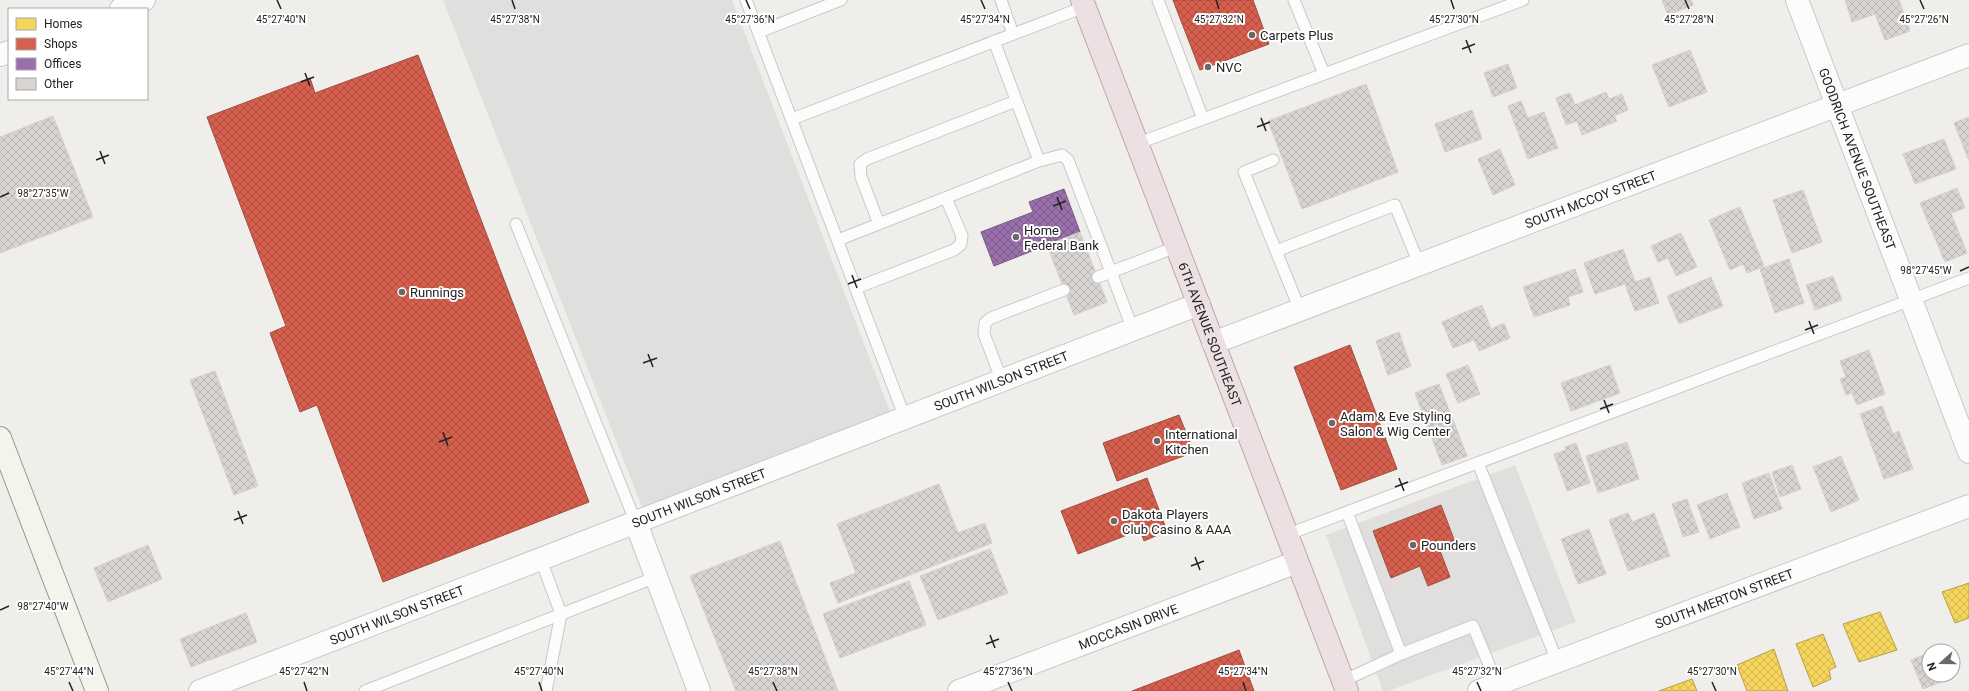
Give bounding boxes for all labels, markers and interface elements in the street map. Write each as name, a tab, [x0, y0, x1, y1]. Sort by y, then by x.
legend	[8, 8, 148, 100]
text: 45°27'40"N	[256, 14, 306, 25]
text: 45°27'38"N	[490, 14, 540, 25]
text: 45°27'36"N	[725, 14, 775, 25]
text: 45°27'34"N	[960, 14, 1010, 25]
text: 45°27'32"N	[1194, 14, 1244, 25]
text: 45°27'30"N	[1429, 14, 1479, 25]
text: 45°27'28"N	[1664, 14, 1714, 25]
text: 45°27'26"N	[1899, 14, 1949, 25]
text: Homes	[44, 17, 82, 31]
place label: Carpets Plus	[1260, 28, 1334, 43]
marker: Carpets Plus	[1247, 30, 1257, 40]
text: Shops	[44, 37, 78, 51]
text: Offices	[44, 57, 81, 71]
place label: NVC	[1216, 60, 1242, 75]
marker: NVC	[1203, 62, 1213, 72]
street label: GOODRICH AVENUE SOUTHEAST	[1816, 66, 1898, 252]
text: Other	[44, 77, 73, 91]
street label: SOUTH MCCOY STREET	[1523, 168, 1659, 231]
text: 98°27'35"W	[17, 188, 69, 199]
place label: Home Federal Bank	[1024, 223, 1099, 253]
marker: Home Federal Bank	[1011, 232, 1021, 242]
street label: 6TH AVENUE SOUTHEAST	[1175, 260, 1244, 409]
text: 98°27'45"W	[1900, 265, 1952, 276]
place label: Runnings	[410, 285, 464, 300]
marker: Runnings	[397, 287, 407, 297]
street label: SOUTH WILSON STREET	[932, 348, 1071, 414]
place label: Adam & Eve Styling Salon & Wig Center	[1340, 409, 1451, 439]
marker: Adam & Eve Styling Salon & Wig Center	[1327, 418, 1337, 428]
place label: International Kitchen	[1165, 427, 1238, 457]
marker: International Kitchen	[1152, 436, 1162, 446]
street label: SOUTH WILSON STREET	[630, 465, 769, 531]
place label: Dakota Players Club Casino & AAA	[1122, 507, 1232, 537]
marker: Dakota Players Club Casino & AAA	[1109, 516, 1119, 526]
place label: Pounders	[1421, 538, 1477, 553]
marker: Pounders	[1408, 540, 1418, 550]
street label: SOUTH MERTON STREET	[1653, 566, 1796, 632]
street label: SOUTH WILSON STREET	[328, 582, 466, 648]
text: 98°27'40"W	[17, 601, 69, 612]
street label: MOCCASIN DRIVE	[1076, 601, 1180, 653]
north arrow	[1921, 643, 1961, 683]
text: N	[1925, 660, 1940, 672]
text: 45°27'44"N	[44, 666, 94, 677]
text: 45°27'42"N	[279, 666, 329, 677]
text: 45°27'40"N	[514, 666, 564, 677]
text: 45°27'38"N	[748, 666, 798, 677]
text: 45°27'36"N	[983, 666, 1033, 677]
text: 45°27'34"N	[1218, 666, 1268, 677]
text: 45°27'32"N	[1452, 666, 1502, 677]
text: 45°27'30"N	[1687, 666, 1737, 677]

